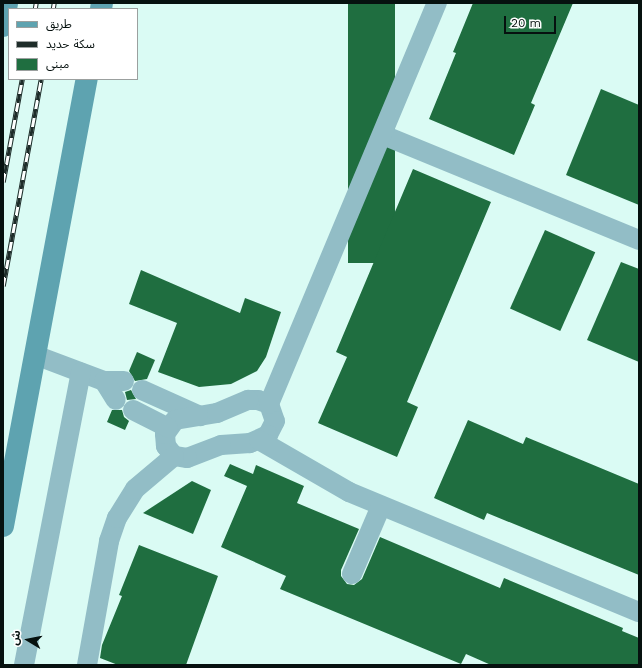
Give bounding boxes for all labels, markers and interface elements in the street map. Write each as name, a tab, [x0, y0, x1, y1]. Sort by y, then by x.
legend	[8, 8, 138, 80]
scale bar	[506, 8, 558, 34]
text: 20 m	[511, 16, 541, 30]
text: طريق	[46, 17, 72, 31]
text: سكة حديد	[46, 37, 95, 51]
text: مبنى	[46, 57, 69, 71]
north arrow	[8, 620, 48, 660]
text: ش	[8, 629, 23, 646]

